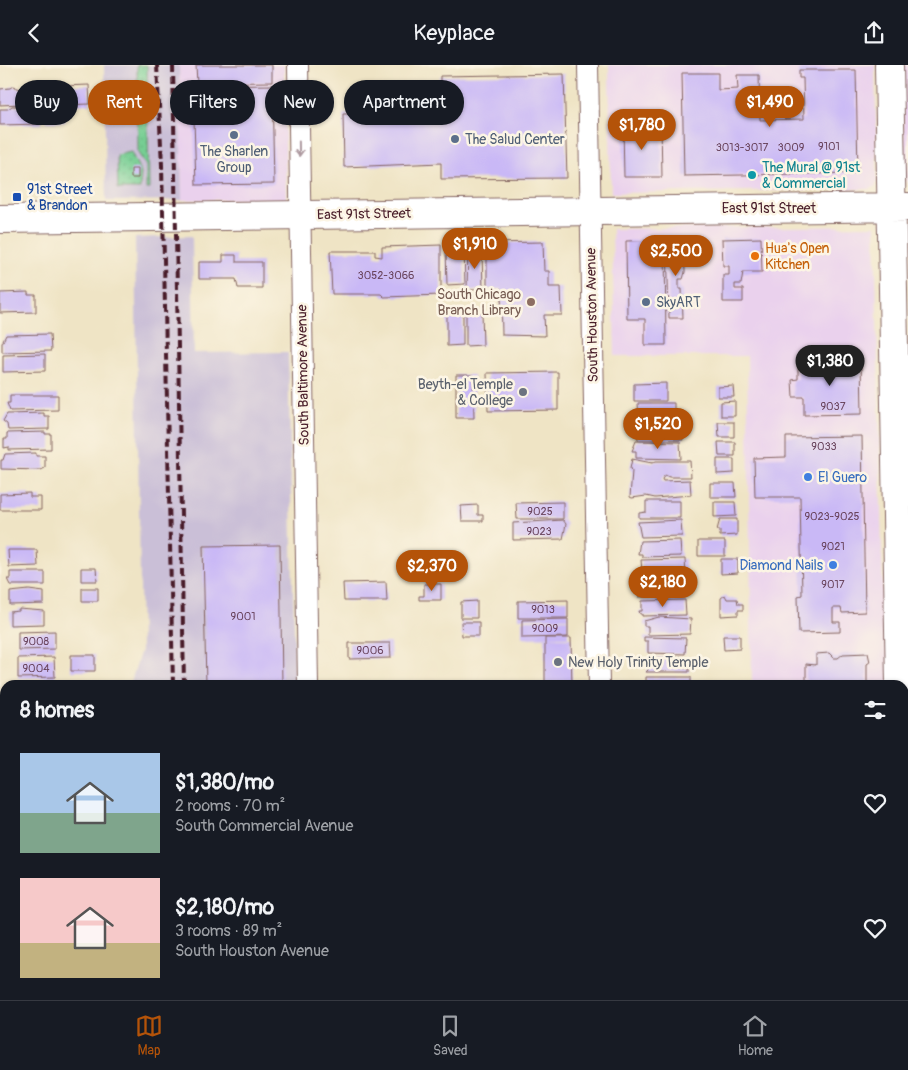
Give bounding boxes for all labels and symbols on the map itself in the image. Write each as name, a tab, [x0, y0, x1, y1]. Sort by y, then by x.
pin: $1,490	[729, 85, 811, 128]
pin: $1,780	[601, 109, 683, 151]
marker: The Sharlen Group	[228, 129, 240, 141]
place label: The Salud Center	[465, 131, 565, 148]
marker: The Salud Center	[449, 133, 461, 145]
one-way arrow	[294, 140, 304, 156]
house number: 9101	[818, 140, 840, 153]
house number: 3013-3017	[716, 141, 768, 154]
house number: 3009	[778, 141, 805, 154]
place label: The Sharlen Group	[200, 143, 268, 176]
place label: The Mural @ 91st & Commercial	[762, 159, 860, 192]
marker: The Mural @ 91st & Commercial	[746, 169, 758, 181]
place label: 91st Street & Brandon	[27, 181, 93, 214]
marker: 91st Street & Brandon	[11, 191, 23, 203]
street label: East 91st Street	[722, 200, 817, 217]
street label: East 91st Street	[317, 205, 412, 223]
pin: $1,910	[434, 227, 516, 270]
pin: $2,500	[635, 235, 717, 277]
place label: Hua's Open Kitchen	[765, 240, 830, 273]
street label: South Houston Avenue	[582, 247, 602, 382]
marker: Hua's Open Kitchen	[749, 250, 761, 262]
house number: 3052-3066	[358, 269, 414, 282]
place label: South Chicago Branch Library	[437, 286, 521, 319]
place label: SkyART	[656, 294, 701, 311]
marker: South Chicago Branch Library	[525, 296, 537, 308]
marker: SkyART	[640, 296, 652, 308]
street label: South Baltimore Avenue	[293, 304, 313, 446]
pin: $1,380	[789, 345, 871, 387]
place label: Beyth-el Temple & College	[418, 376, 513, 409]
marker: Beyth-el Temple & College	[517, 386, 529, 398]
house number: 9037	[820, 400, 846, 413]
pin: $1,520	[617, 407, 699, 450]
house number: 9033	[811, 440, 837, 453]
place label: El Guero	[818, 469, 868, 486]
marker: El Guero	[802, 471, 814, 483]
house number: 9025	[527, 505, 553, 518]
house number: 9023-9025	[804, 510, 860, 523]
house number: 9023	[526, 525, 552, 538]
house number: 9021	[821, 540, 845, 553]
pin: $2,370	[391, 549, 473, 592]
place label: Diamond Nails	[740, 557, 824, 574]
marker: Diamond Nails	[827, 559, 839, 571]
pin: $2,180	[622, 565, 704, 608]
house number: 9017	[821, 578, 845, 591]
house number: 9013	[531, 603, 555, 616]
house number: 9001	[231, 610, 256, 623]
house number: 9009	[532, 622, 559, 635]
house number: 9008	[23, 635, 50, 648]
house number: 9006	[356, 644, 384, 657]
place label: New Holy Trinity Temple	[568, 654, 708, 671]
marker: New Holy Trinity Temple	[552, 656, 564, 668]
house number: 9004	[22, 662, 50, 675]

